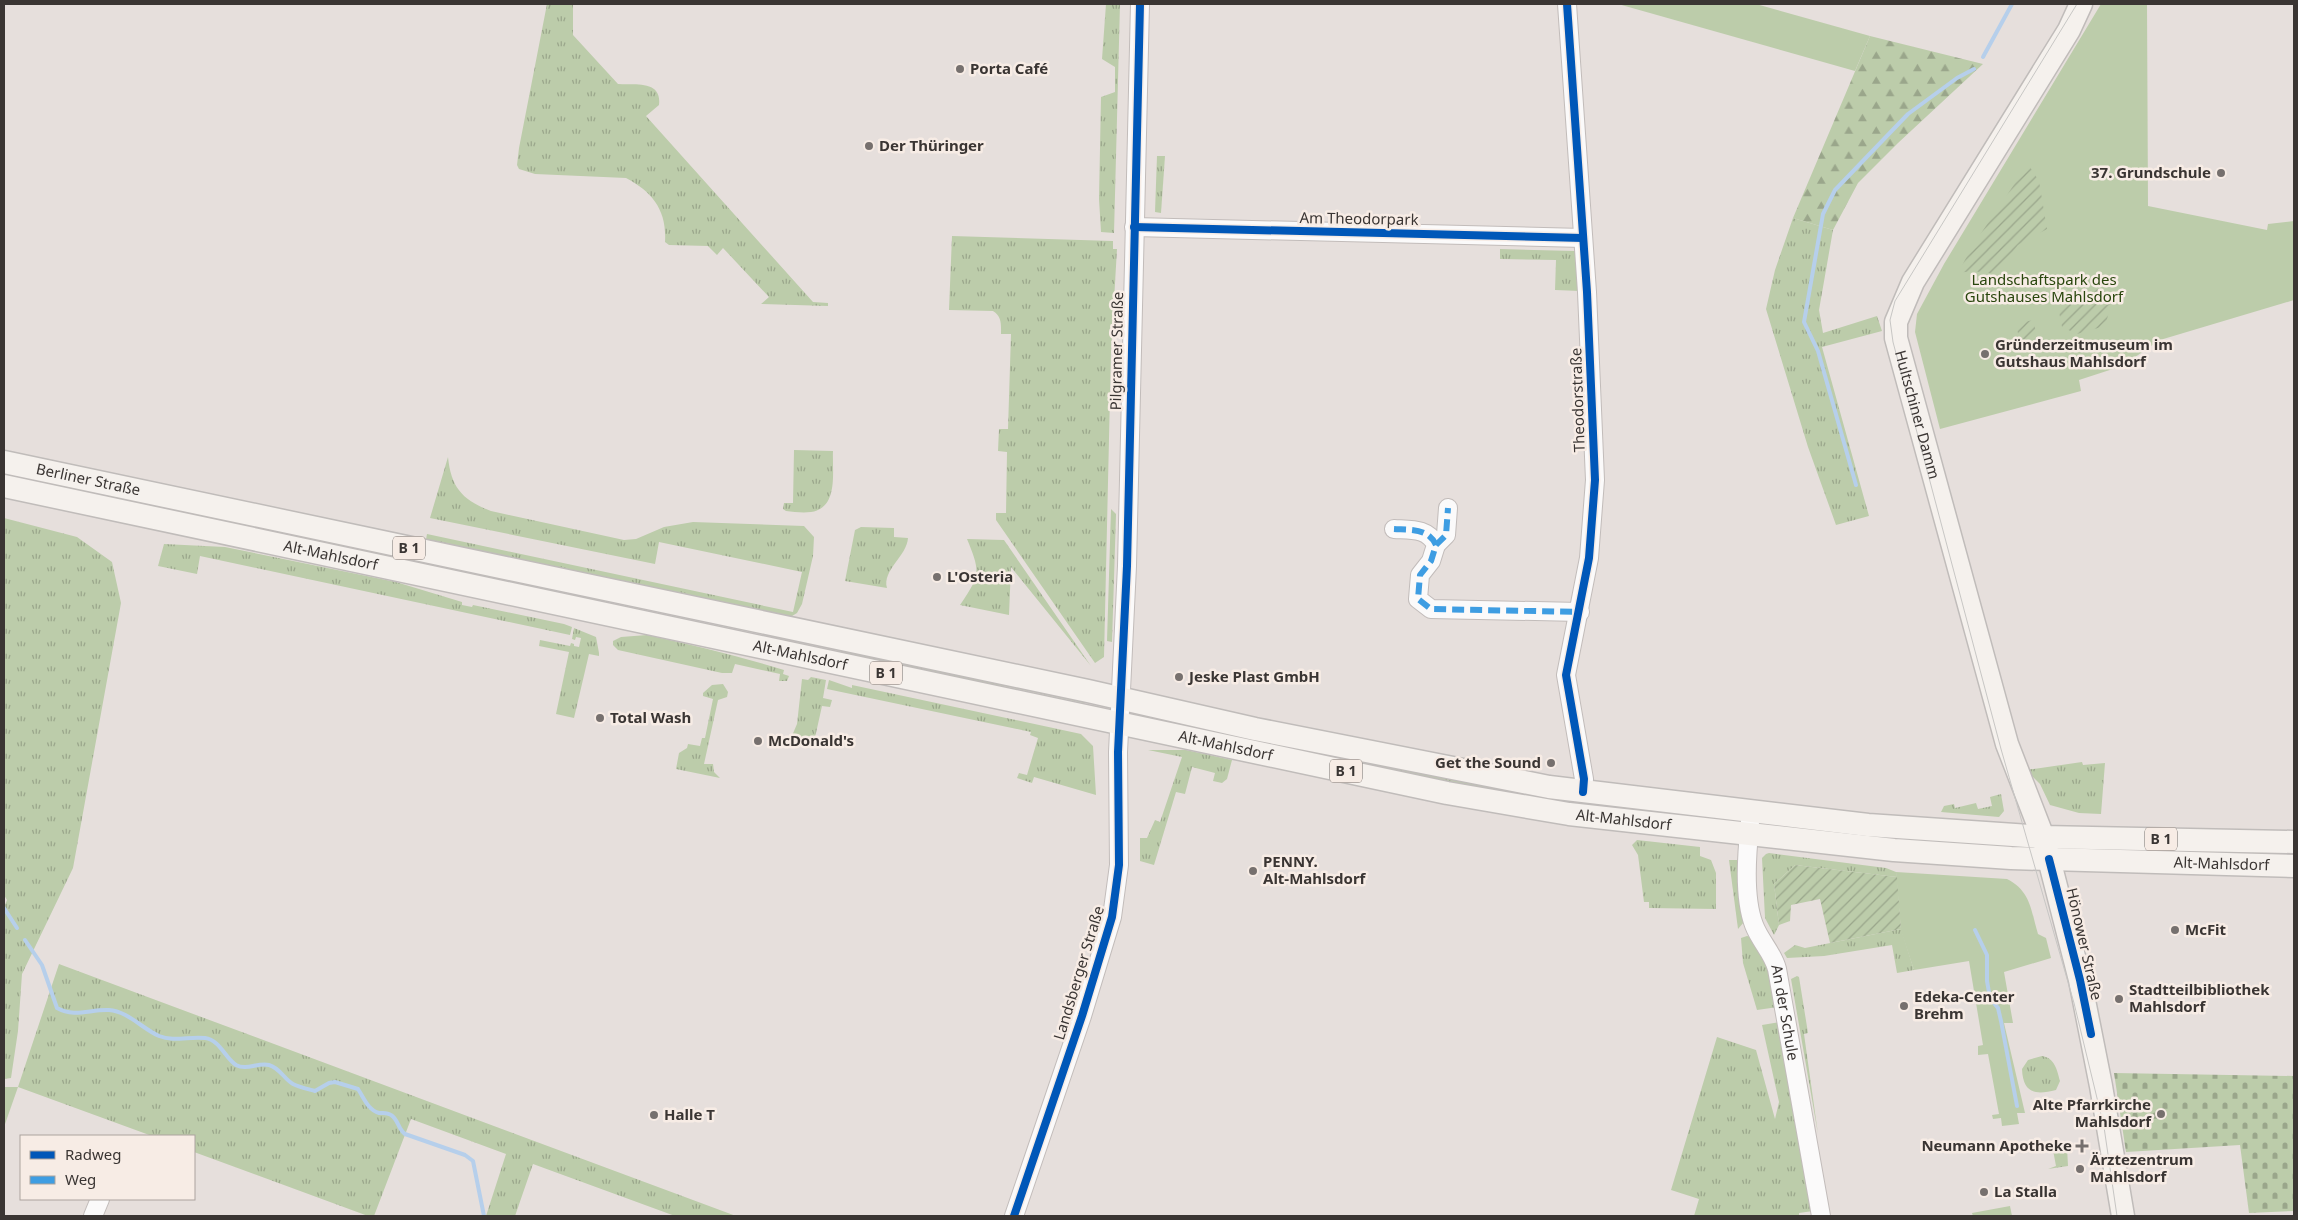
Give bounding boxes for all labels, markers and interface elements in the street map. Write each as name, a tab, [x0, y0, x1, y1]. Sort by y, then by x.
place label: Porta Café	[970, 58, 1048, 78]
marker: Porta Café	[954, 63, 966, 75]
place label: Der Thüringer	[879, 135, 984, 155]
marker: Der Thüringer	[863, 140, 875, 152]
place label: 37. Grundschule	[2091, 162, 2211, 182]
marker: 37. Grundschule	[2215, 167, 2227, 179]
street label: Am Theodorpark	[1299, 207, 1419, 229]
park label: Landschaftspark des Gutshauses Mahlsdorf	[1965, 269, 2124, 306]
street label: Pilgramer Straße	[1105, 291, 1127, 411]
place label: Gründerzeitmuseum im Gutshaus Mahlsdorf	[1995, 334, 2173, 371]
street label: Theodorstraße	[1565, 347, 1589, 453]
street label: Hultschiner Damm	[1891, 348, 1945, 481]
marker: Gründerzeitmuseum im Gutshaus Mahlsdorf	[1979, 348, 1991, 360]
street label: Berliner Straße	[34, 458, 142, 500]
street label: Alt-Mahlsdorf	[282, 535, 381, 574]
road number: B 1	[393, 536, 425, 560]
place label: L'Osteria	[947, 566, 1013, 586]
marker: L'Osteria	[931, 571, 943, 583]
street label: Alt-Mahlsdorf	[751, 635, 850, 674]
road number: B 1	[870, 661, 902, 684]
place label: Jeske Plast GmbH	[1187, 666, 1320, 686]
marker: Jeske Plast GmbH	[1173, 671, 1185, 683]
place label: Total Wash	[610, 707, 691, 727]
marker: Total Wash	[594, 712, 606, 724]
street label: Alt-Mahlsdorf	[1177, 725, 1276, 765]
place label: McDonald's	[768, 730, 854, 750]
marker: McDonald's	[752, 735, 764, 747]
place label: Get the Sound	[1435, 752, 1541, 772]
marker: Get the Sound	[1545, 757, 1557, 769]
road number: B 1	[1330, 759, 1362, 782]
street label: Alt-Mahlsdorf	[1575, 804, 1673, 834]
road number: B 1	[2145, 828, 2177, 851]
place label: PENNY. Alt-Mahlsdorf	[1263, 851, 1367, 888]
street label: Alt-Mahlsdorf	[2173, 852, 2271, 874]
marker: PENNY. Alt-Mahlsdorf	[1247, 865, 1259, 877]
street label: Hönower Straße	[2062, 886, 2108, 1002]
street label: Landsberger Straße	[1048, 903, 1108, 1042]
place label: McFit	[2185, 919, 2227, 939]
marker: McFit	[2169, 924, 2181, 936]
street label: An der Schule	[1767, 963, 1804, 1062]
place label: Stadtteilbibliothek Mahlsdorf	[2129, 979, 2270, 1016]
place label: Edeka-Center Brehm	[1914, 986, 2015, 1023]
marker: Stadtteilbibliothek Mahlsdorf	[2113, 993, 2125, 1005]
marker: Edeka-Center Brehm	[1898, 1000, 1910, 1012]
place label: Alte Pfarrkirche Mahlsdorf	[2033, 1094, 2152, 1131]
place label: Halle T	[664, 1104, 715, 1124]
marker: Alte Pfarrkirche Mahlsdorf	[2155, 1108, 2167, 1120]
marker: Halle T	[648, 1109, 660, 1121]
legend	[20, 1135, 195, 1200]
place label: Neumann Apotheke	[1921, 1135, 2072, 1155]
marker: Neumann Apotheke	[2076, 1140, 2088, 1152]
text: Radweg	[65, 1144, 121, 1164]
place label: Ärztezentrum Mahlsdorf	[2090, 1149, 2194, 1186]
marker: Ärztezentrum Mahlsdorf	[2074, 1163, 2086, 1175]
text: Weg	[65, 1169, 96, 1189]
place label: La Stalla	[1994, 1181, 2057, 1201]
marker: La Stalla	[1978, 1186, 1990, 1198]

